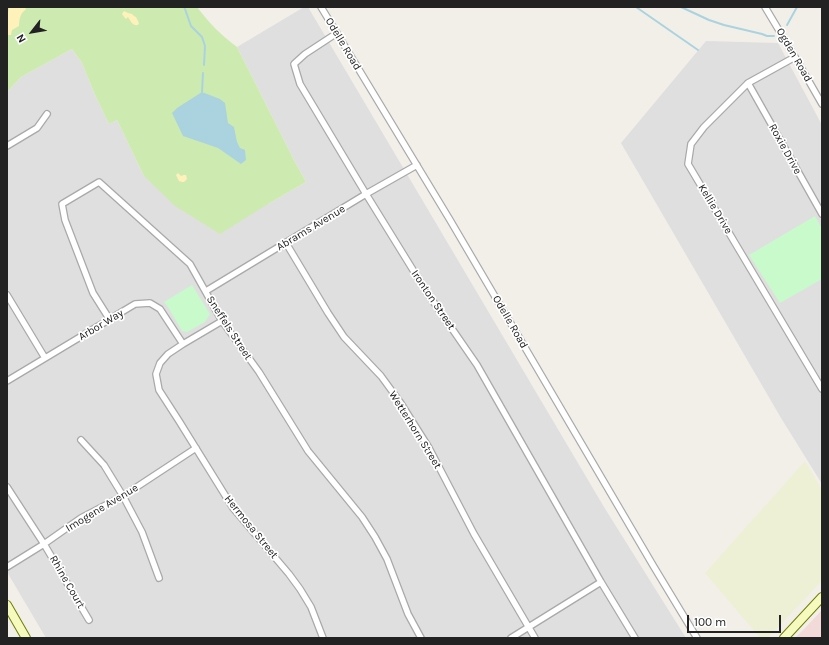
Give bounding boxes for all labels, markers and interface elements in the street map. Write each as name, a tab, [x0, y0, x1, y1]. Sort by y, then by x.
north arrow	[12, 12, 52, 52]
street label: Odelle Road	[322, 15, 364, 73]
street label: Ogden Road	[773, 26, 815, 84]
text: N	[14, 32, 29, 45]
street label: Roxie Drive	[766, 121, 804, 177]
street label: Kellie Drive	[695, 182, 735, 236]
street label: Abrams Avenue	[274, 202, 348, 254]
street label: Ironton Street	[408, 268, 458, 332]
street label: Sneffels Street	[203, 293, 255, 363]
street label: Odelle Road	[490, 293, 530, 351]
street label: Arbor Way	[76, 306, 126, 344]
street label: Wetterhorn Street	[386, 389, 444, 471]
street label: Imogene Avenue	[63, 481, 141, 535]
street label: Hermosa Street	[221, 493, 281, 561]
street label: Rhine Court	[47, 553, 87, 611]
scale bar	[689, 607, 783, 633]
text: 100 m	[694, 615, 726, 629]

